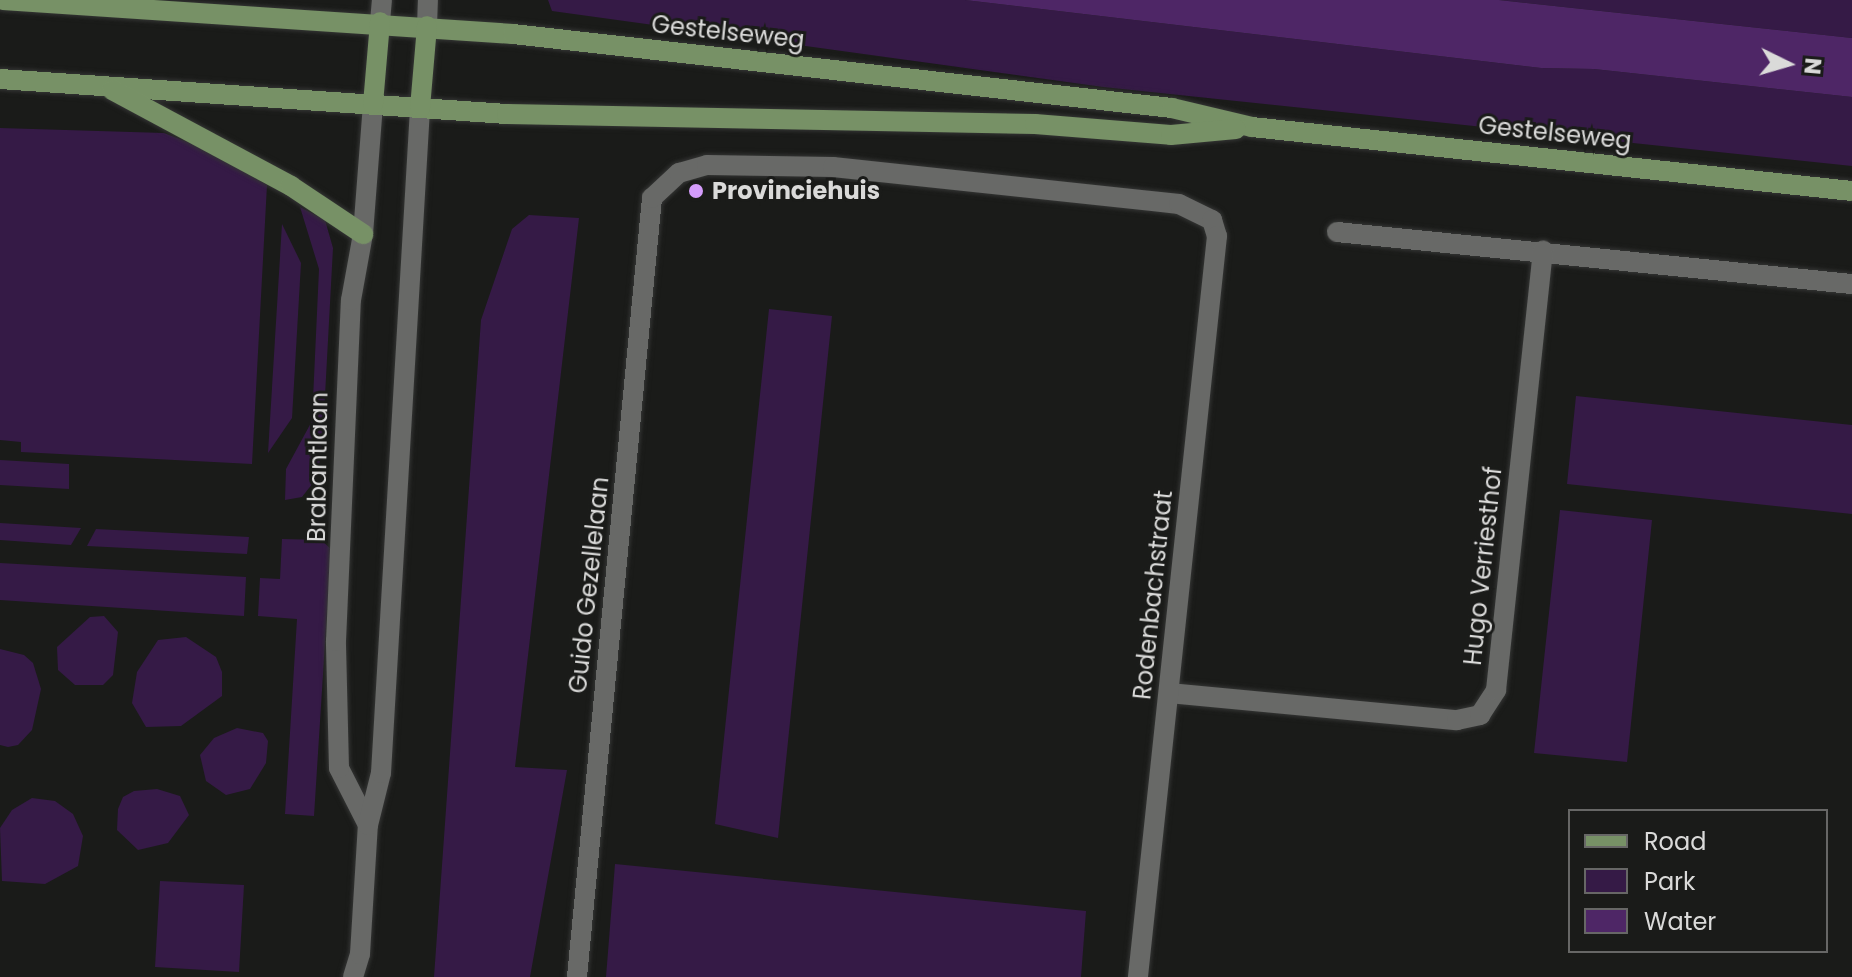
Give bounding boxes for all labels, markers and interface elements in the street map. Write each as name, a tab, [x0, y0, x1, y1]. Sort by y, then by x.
street label: Gestelseweg	[650, 10, 806, 54]
north arrow	[1748, 24, 1828, 104]
text: N	[1796, 57, 1829, 76]
street label: Gestelseweg	[1477, 111, 1633, 155]
place label: Provinciehuis	[712, 177, 880, 205]
marker: Provinciehuis	[687, 182, 705, 200]
street label: Brabantlaan	[302, 392, 334, 542]
street label: Hugo Verriesthof	[1458, 465, 1508, 667]
street label: Guido Gezellelaan	[563, 475, 615, 695]
street label: Rodenbachstraat	[1128, 489, 1178, 701]
legend	[1568, 809, 1828, 953]
text: Road	[1644, 825, 1706, 858]
text: Park	[1644, 865, 1695, 898]
text: Water	[1644, 905, 1716, 938]

